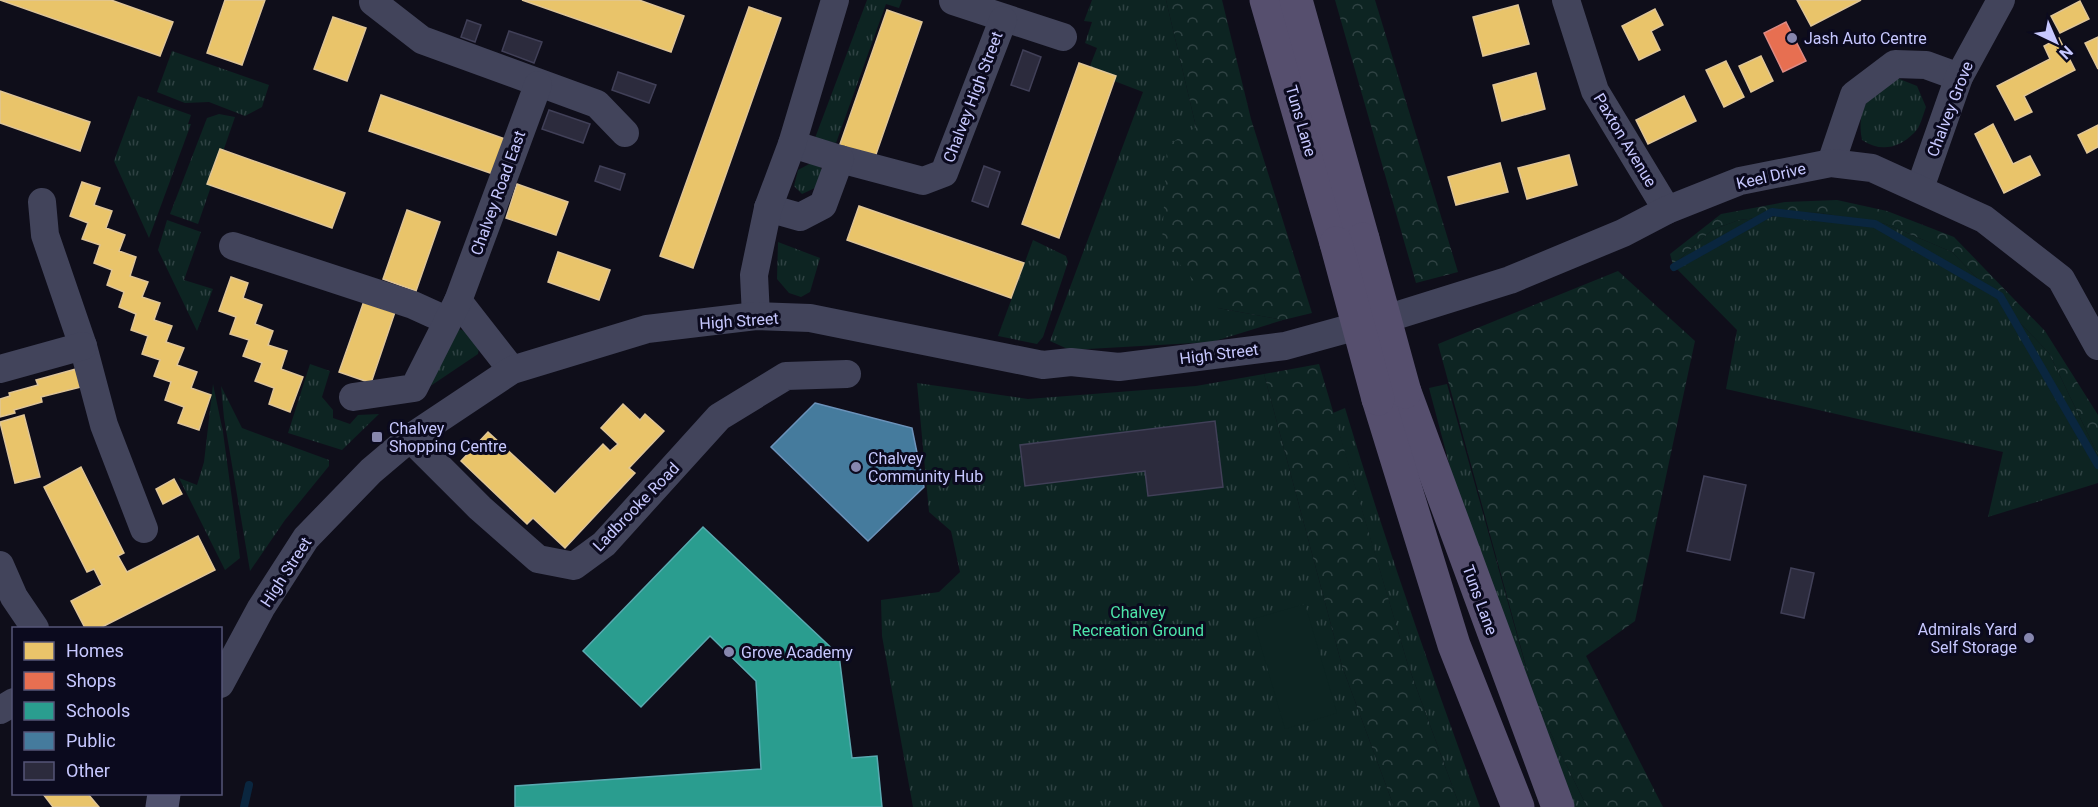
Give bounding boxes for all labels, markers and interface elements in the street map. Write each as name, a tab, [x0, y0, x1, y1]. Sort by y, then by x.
north arrow	[2026, 12, 2086, 72]
street label: Chalvey High Street	[939, 29, 1007, 165]
place label: Jash Auto Centre	[1804, 29, 1927, 48]
marker: Jash Auto Centre	[1785, 31, 1799, 45]
text: N	[2055, 42, 2077, 63]
street label: Chalvey Grove	[1923, 59, 1977, 159]
street label: Tuns Lane	[1282, 83, 1320, 159]
street label: Paxton Avenue	[1590, 90, 1660, 190]
street label: Chalvey Road East	[467, 128, 529, 258]
street label: Keel Drive	[1734, 159, 1808, 193]
street label: High Street	[699, 309, 779, 333]
street label: High Street	[1178, 340, 1260, 368]
place label: Chalvey Shopping Centre	[389, 419, 507, 456]
marker: Chalvey Shopping Centre	[370, 430, 384, 444]
place label: Chalvey Community Hub	[868, 449, 983, 486]
street label: Ladbrooke Road	[589, 459, 683, 555]
marker: Chalvey Community Hub	[849, 460, 863, 474]
street label: High Street	[256, 534, 316, 610]
street label: Tuns Lane	[1459, 562, 1501, 638]
park label: Chalvey Recreation Ground	[1072, 603, 1204, 640]
place label: Admirals Yard Self Storage	[1918, 620, 2017, 657]
legend	[12, 627, 222, 795]
marker: Admirals Yard Self Storage	[2022, 631, 2036, 645]
text: Homes	[66, 640, 124, 661]
place label: Grove Academy	[741, 643, 853, 662]
marker: Grove Academy	[722, 645, 736, 659]
text: Shops	[66, 670, 116, 691]
text: Schools	[66, 700, 130, 721]
text: Public	[66, 730, 116, 751]
text: Other	[66, 760, 110, 781]

